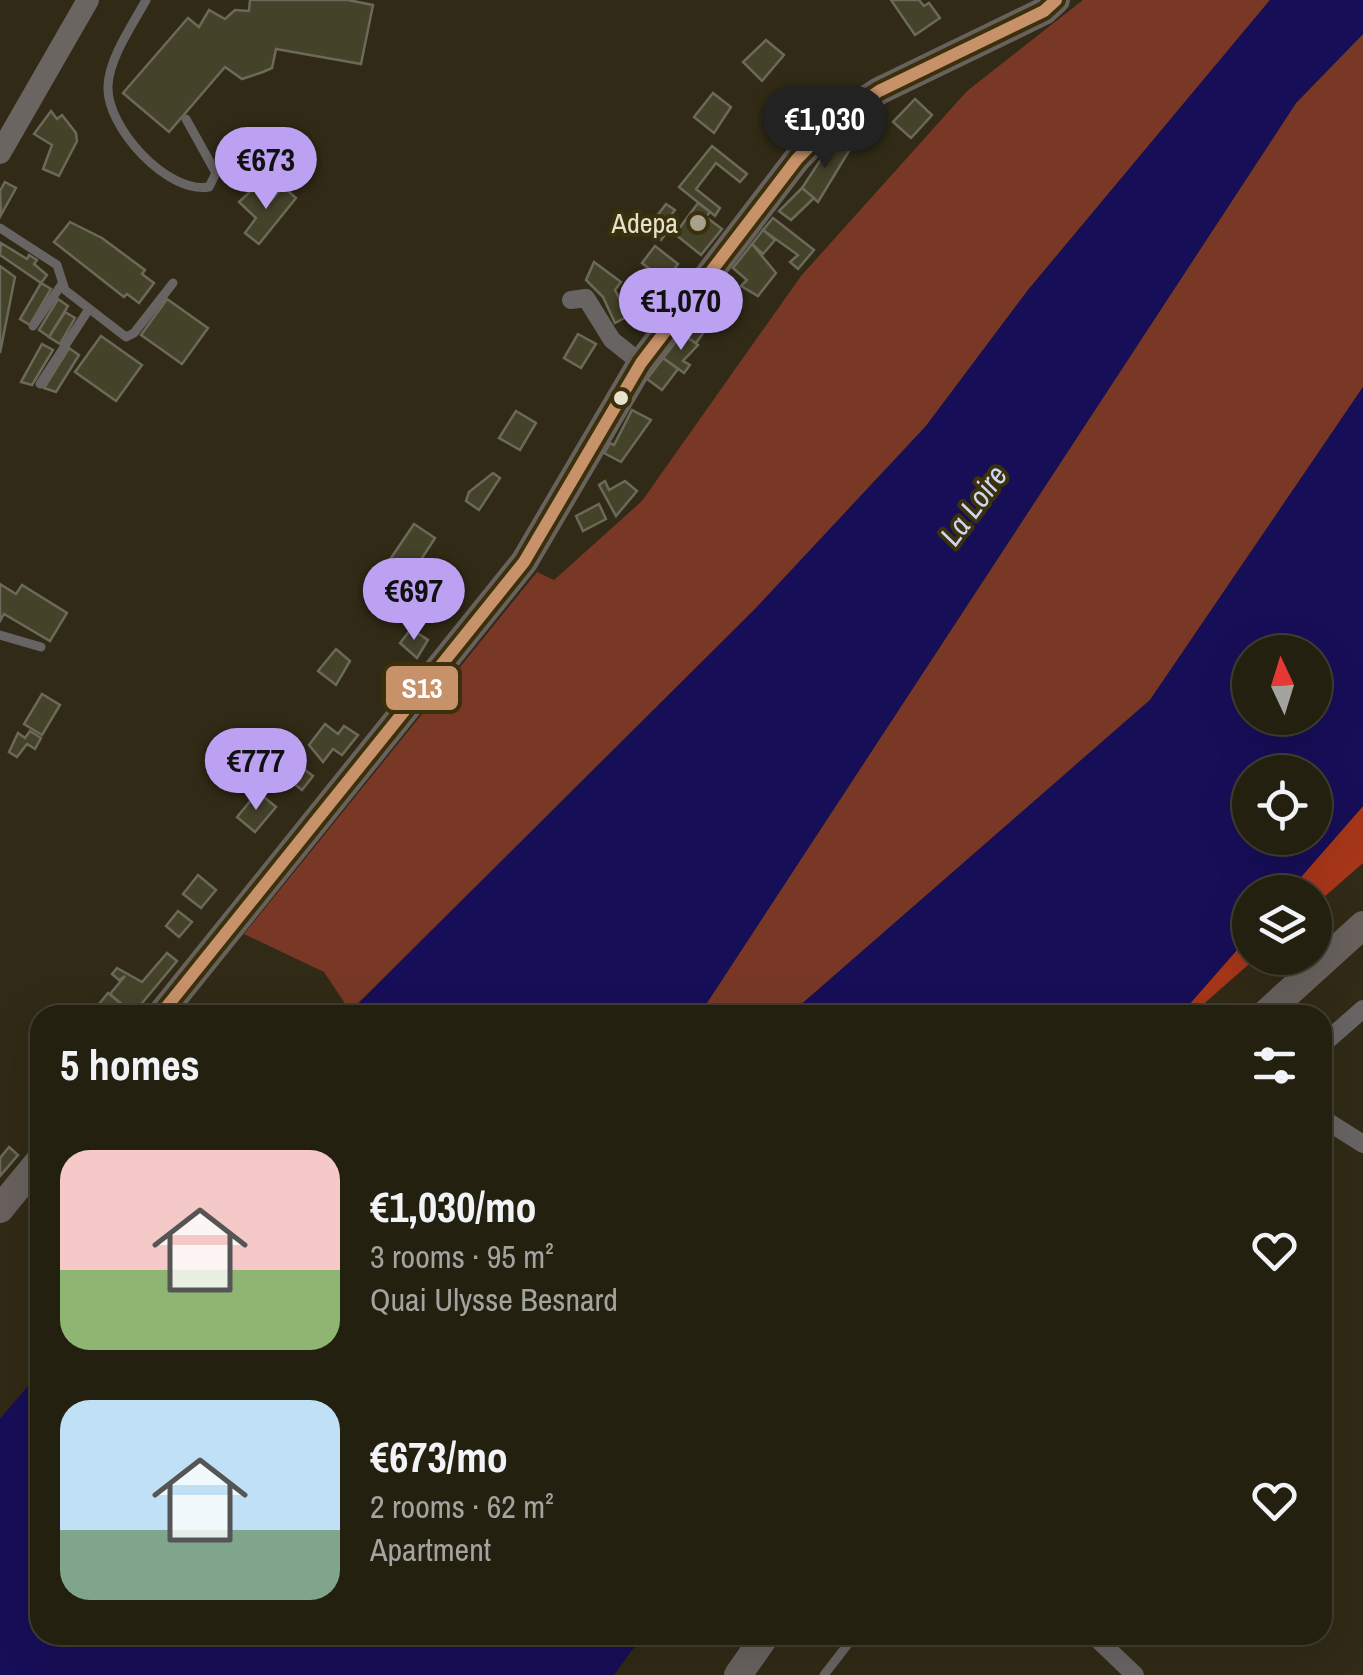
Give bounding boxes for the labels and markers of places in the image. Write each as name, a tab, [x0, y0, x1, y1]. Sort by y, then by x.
pin: €1,030	[744, 86, 906, 171]
pin: €673	[207, 127, 325, 212]
place label: Adepa	[611, 204, 678, 242]
marker: Adepa	[687, 212, 709, 234]
pin: €1,070	[600, 268, 762, 353]
unlabelled marker	[611, 388, 631, 408]
pin: €697	[355, 558, 473, 643]
pin: €777	[197, 728, 315, 813]

